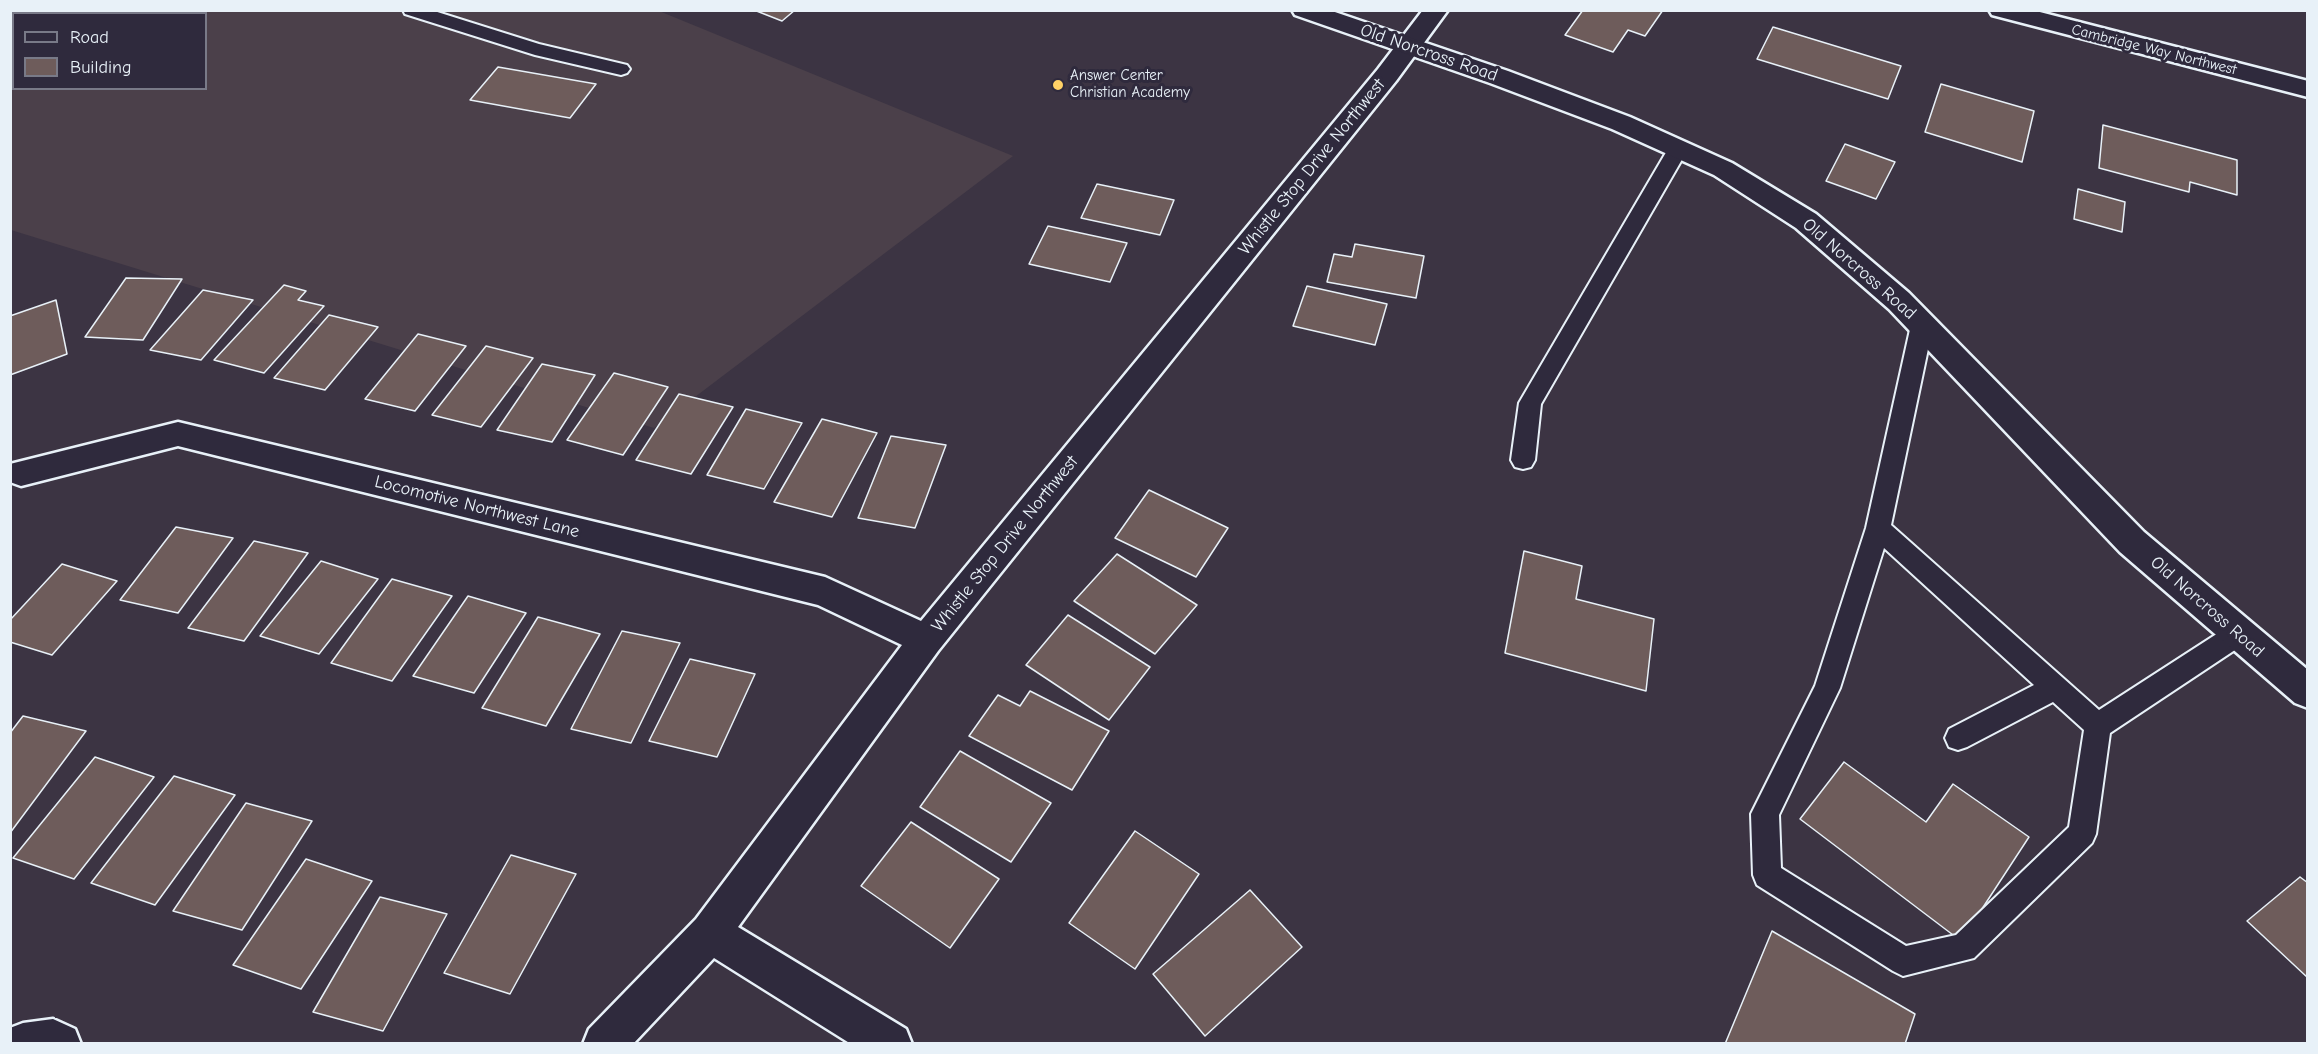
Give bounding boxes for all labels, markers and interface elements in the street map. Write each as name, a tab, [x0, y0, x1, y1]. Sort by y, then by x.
legend	[12, 12, 207, 90]
street label: Old Norcross Road	[1358, 19, 1500, 87]
street label: Cambridge Way Northwest	[2070, 21, 2238, 79]
text: Road	[70, 27, 109, 48]
text: Building	[70, 57, 132, 78]
place label: Answer Center Christian Academy	[1070, 67, 1190, 102]
street label: Whistle Stop Drive Northwest	[1234, 74, 1390, 260]
marker: Answer Center Christian Academy	[1051, 78, 1065, 92]
street label: Old Norcross Road	[1798, 214, 1920, 324]
street label: Whistle Stop Drive Northwest	[927, 451, 1083, 637]
street label: Locomotive Northwest Lane	[372, 471, 582, 543]
street label: Old Norcross Road	[2146, 552, 2268, 662]

